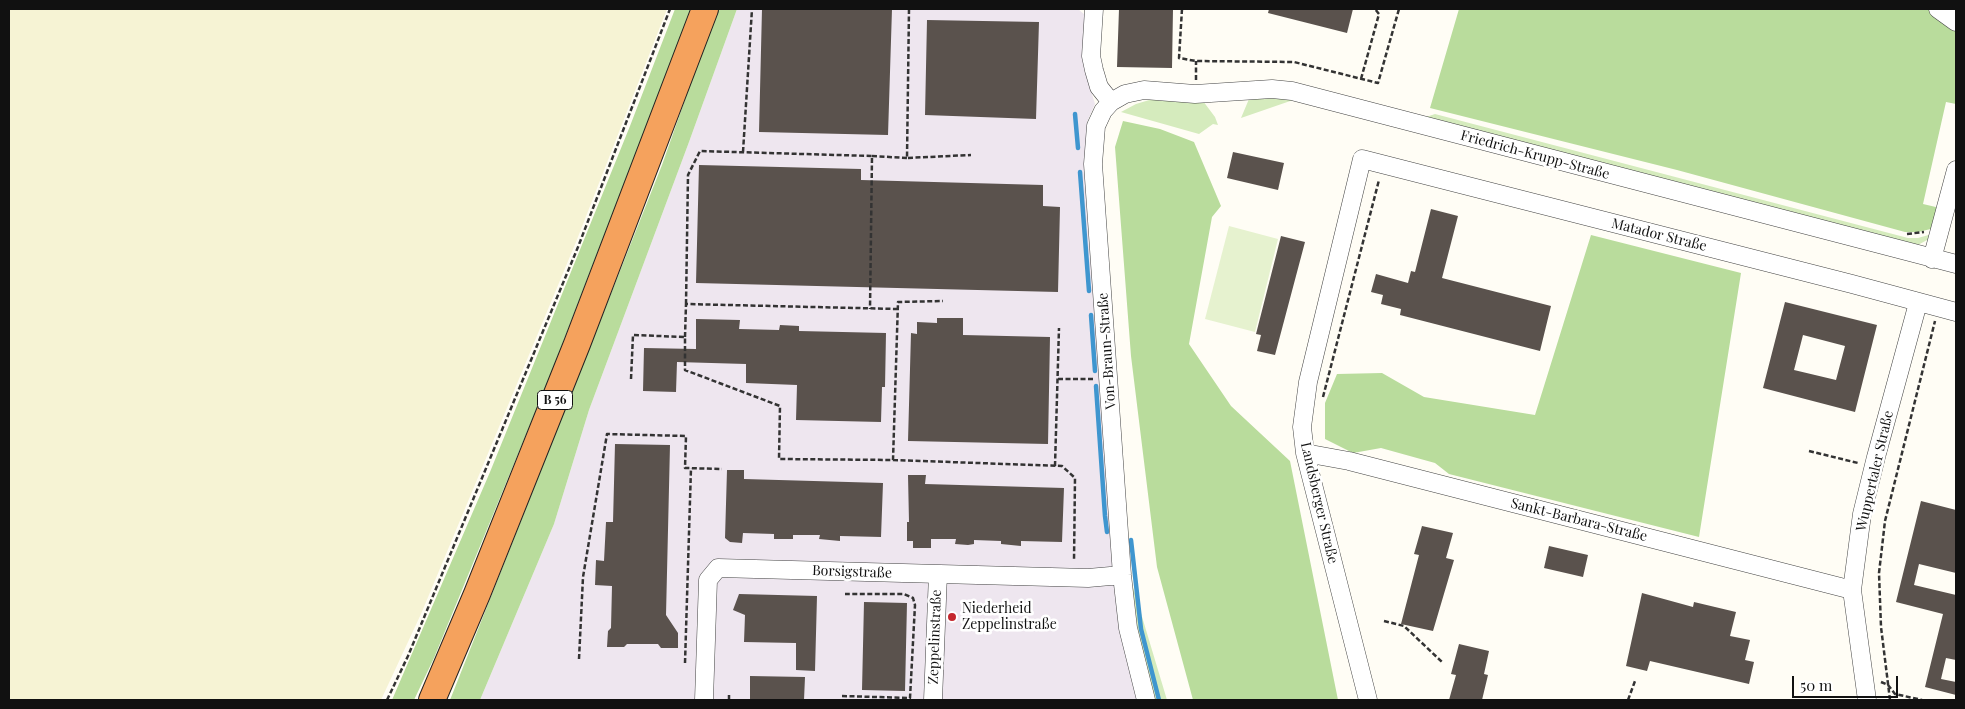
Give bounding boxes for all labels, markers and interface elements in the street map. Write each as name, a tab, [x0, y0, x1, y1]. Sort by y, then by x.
street label: Friedrich-Krupp-Straße	[1459, 127, 1611, 183]
street label: Matador Straße	[1610, 215, 1708, 255]
street label: Von-Braun-Straße	[1095, 292, 1119, 410]
road number: B 56	[538, 390, 572, 410]
street label: Wuppertaler Straße	[1853, 409, 1897, 533]
street label: Landsberger Straße	[1297, 441, 1341, 565]
street label: Sankt-Barbara-Straße	[1509, 495, 1649, 545]
street label: Borsigstraße	[812, 562, 892, 582]
street label: Zeppelinstraße	[925, 589, 945, 685]
place label: Niederheid Zeppelinstraße	[962, 601, 1057, 634]
marker: Niederheid Zeppelinstraße	[946, 611, 958, 623]
scale bar	[1795, 666, 1901, 698]
text: 50 m	[1800, 675, 1832, 695]

